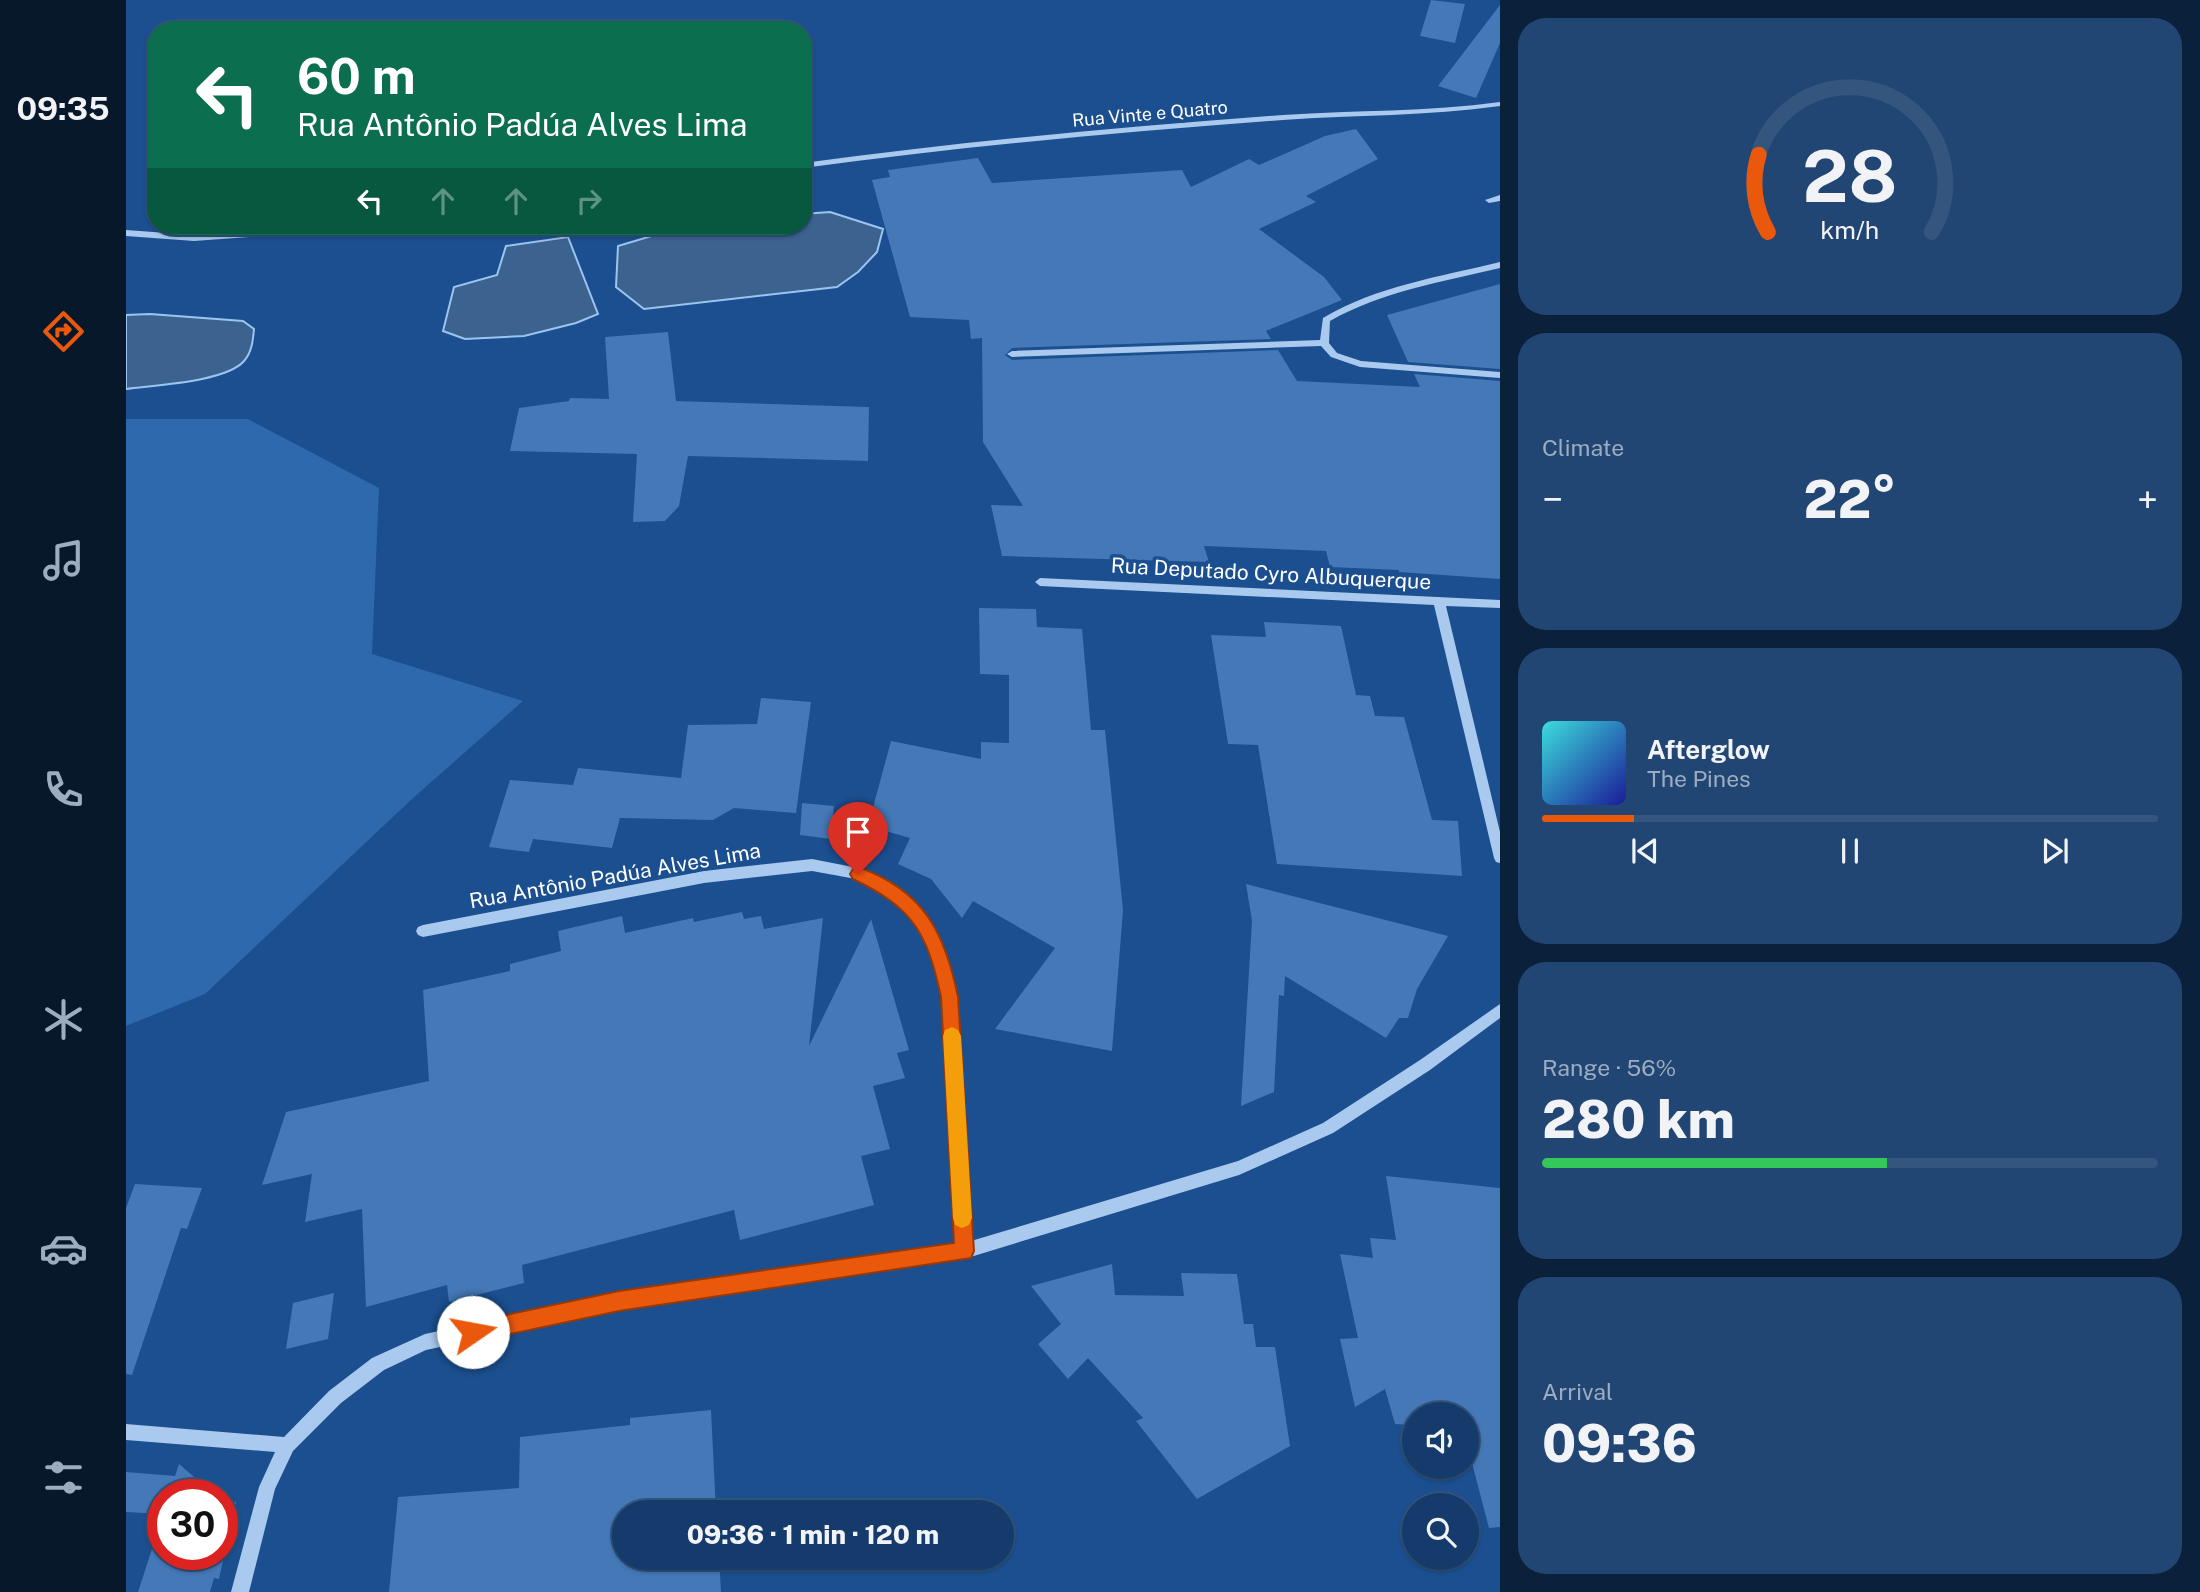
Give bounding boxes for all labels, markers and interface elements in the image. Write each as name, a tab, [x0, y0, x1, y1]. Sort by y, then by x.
text: 60 m	[297, 47, 416, 105]
icon: left	[182, 49, 273, 140]
text: 09:35	[16, 90, 110, 127]
street label: Rua Vinte e Quatro	[1071, 96, 1229, 131]
text: Rua Antônio Padúa Alves Lima	[297, 106, 747, 143]
text: 28	[1802, 134, 1898, 219]
icon: left	[351, 182, 389, 220]
icon: ahead	[424, 182, 462, 220]
icon: ahead	[497, 182, 535, 220]
icon: right	[570, 182, 608, 220]
text: km/h	[1821, 215, 1879, 245]
icon: directions	[39, 307, 88, 356]
text: Climate	[1542, 434, 1624, 461]
text: 22°	[1804, 469, 1896, 530]
text: −	[1542, 477, 1563, 522]
text: +	[2137, 477, 2158, 522]
icon: music	[39, 536, 88, 585]
street label: Rua Deputado Cyro Albuquerque	[1110, 553, 1432, 594]
text: Afterglow	[1647, 734, 1770, 765]
icon: phone	[39, 765, 88, 814]
text: The Pines	[1647, 765, 1751, 792]
pin	[828, 802, 888, 874]
icon: arrive	[839, 813, 877, 851]
icon: previous	[1626, 832, 1664, 870]
icon: pause	[1831, 832, 1869, 870]
icon: next	[2036, 832, 2074, 870]
street label: Rua Antônio Padúa Alves Lima	[467, 838, 763, 913]
icon: climate	[39, 995, 88, 1044]
text: Range · 56%	[1542, 1054, 1676, 1081]
text: 280 km	[1542, 1089, 1735, 1150]
icon: car	[39, 1224, 88, 1273]
position arrow	[436, 1295, 510, 1369]
text: Arrival	[1542, 1378, 1613, 1405]
map controls	[1402, 1402, 1479, 1570]
button: sound	[1402, 1402, 1479, 1479]
text: 09:36	[1542, 1413, 1697, 1474]
icon: filters	[39, 1453, 88, 1502]
speed limit sign: 30	[147, 1479, 238, 1570]
button: search	[1402, 1493, 1479, 1570]
text: 09:36 · 1 min · 120 m	[687, 1519, 939, 1550]

